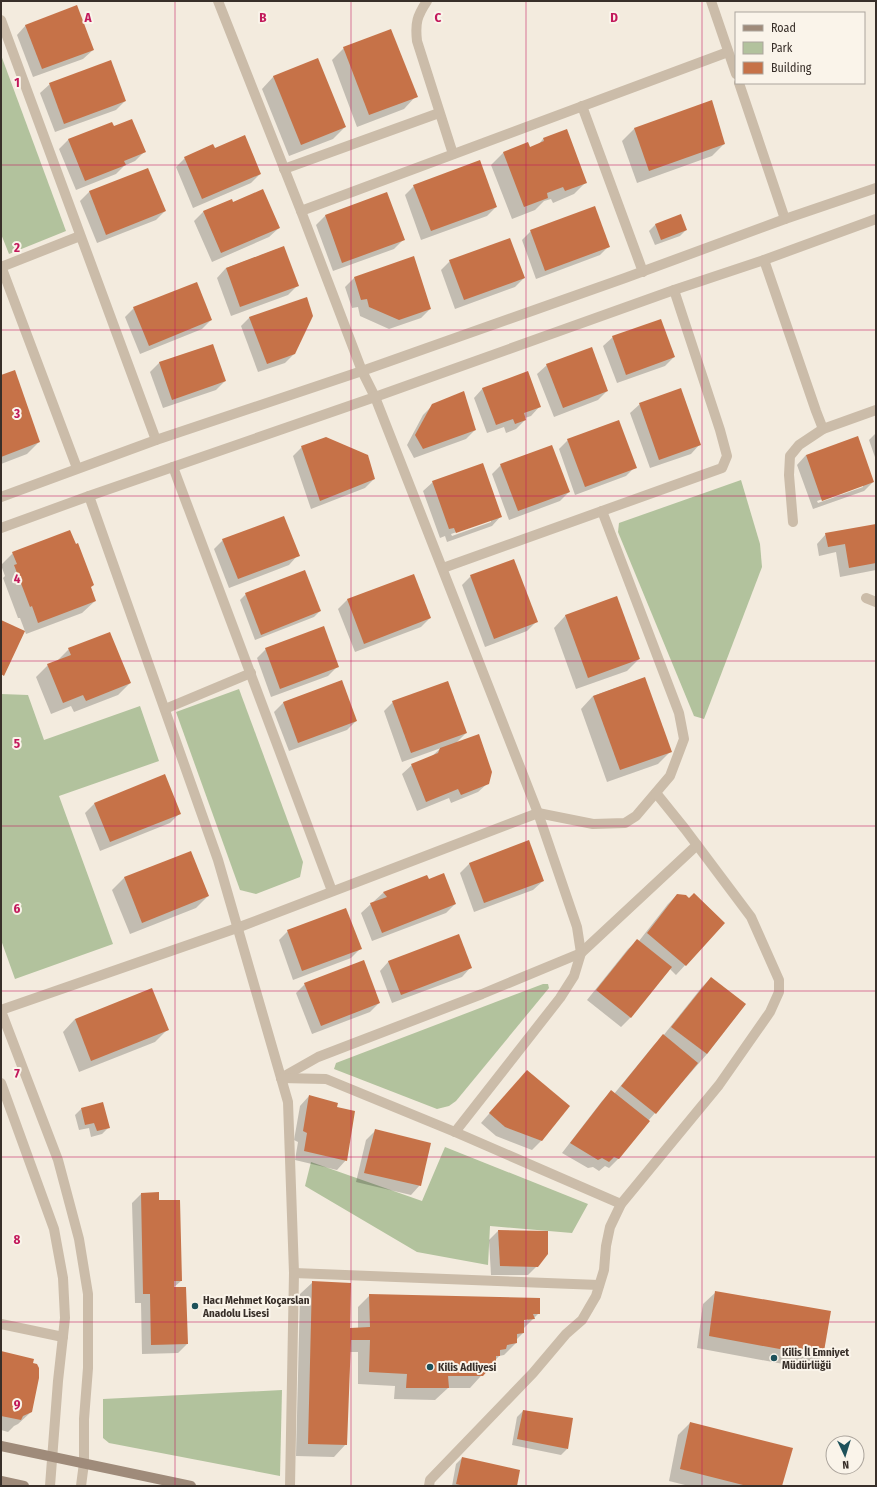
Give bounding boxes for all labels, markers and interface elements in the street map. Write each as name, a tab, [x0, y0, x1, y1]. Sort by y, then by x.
text: A	[83, 10, 92, 25]
text: B	[259, 10, 267, 25]
text: C	[435, 10, 442, 25]
text: D	[610, 10, 618, 25]
legend	[735, 12, 865, 84]
text: Road	[771, 21, 796, 35]
text: Park	[771, 41, 793, 55]
text: Building	[771, 61, 812, 75]
text: 1	[14, 75, 20, 90]
text: 2	[13, 240, 20, 255]
text: 3	[13, 406, 20, 421]
text: 4	[14, 571, 21, 586]
text: 5	[14, 736, 20, 751]
text: 6	[14, 901, 21, 916]
text: 7	[14, 1066, 20, 1081]
text: 8	[14, 1232, 21, 1247]
place label: Hacı Mehmet Koçarslan Anadolu Lisesi	[202, 1294, 310, 1320]
marker: Hacı Mehmet Koçarslan Anadolu Lisesi	[190, 1301, 200, 1311]
place label: Kilis İl Emniyet Müdürlüğü	[782, 1346, 849, 1372]
marker: Kilis İl Emniyet Müdürlüğü	[769, 1353, 779, 1363]
place label: Kilis Adliyesi	[438, 1361, 497, 1374]
marker: Kilis Adliyesi	[425, 1362, 435, 1372]
text: 9	[14, 1397, 21, 1412]
north arrow	[825, 1435, 865, 1475]
text: N	[842, 1458, 849, 1471]

